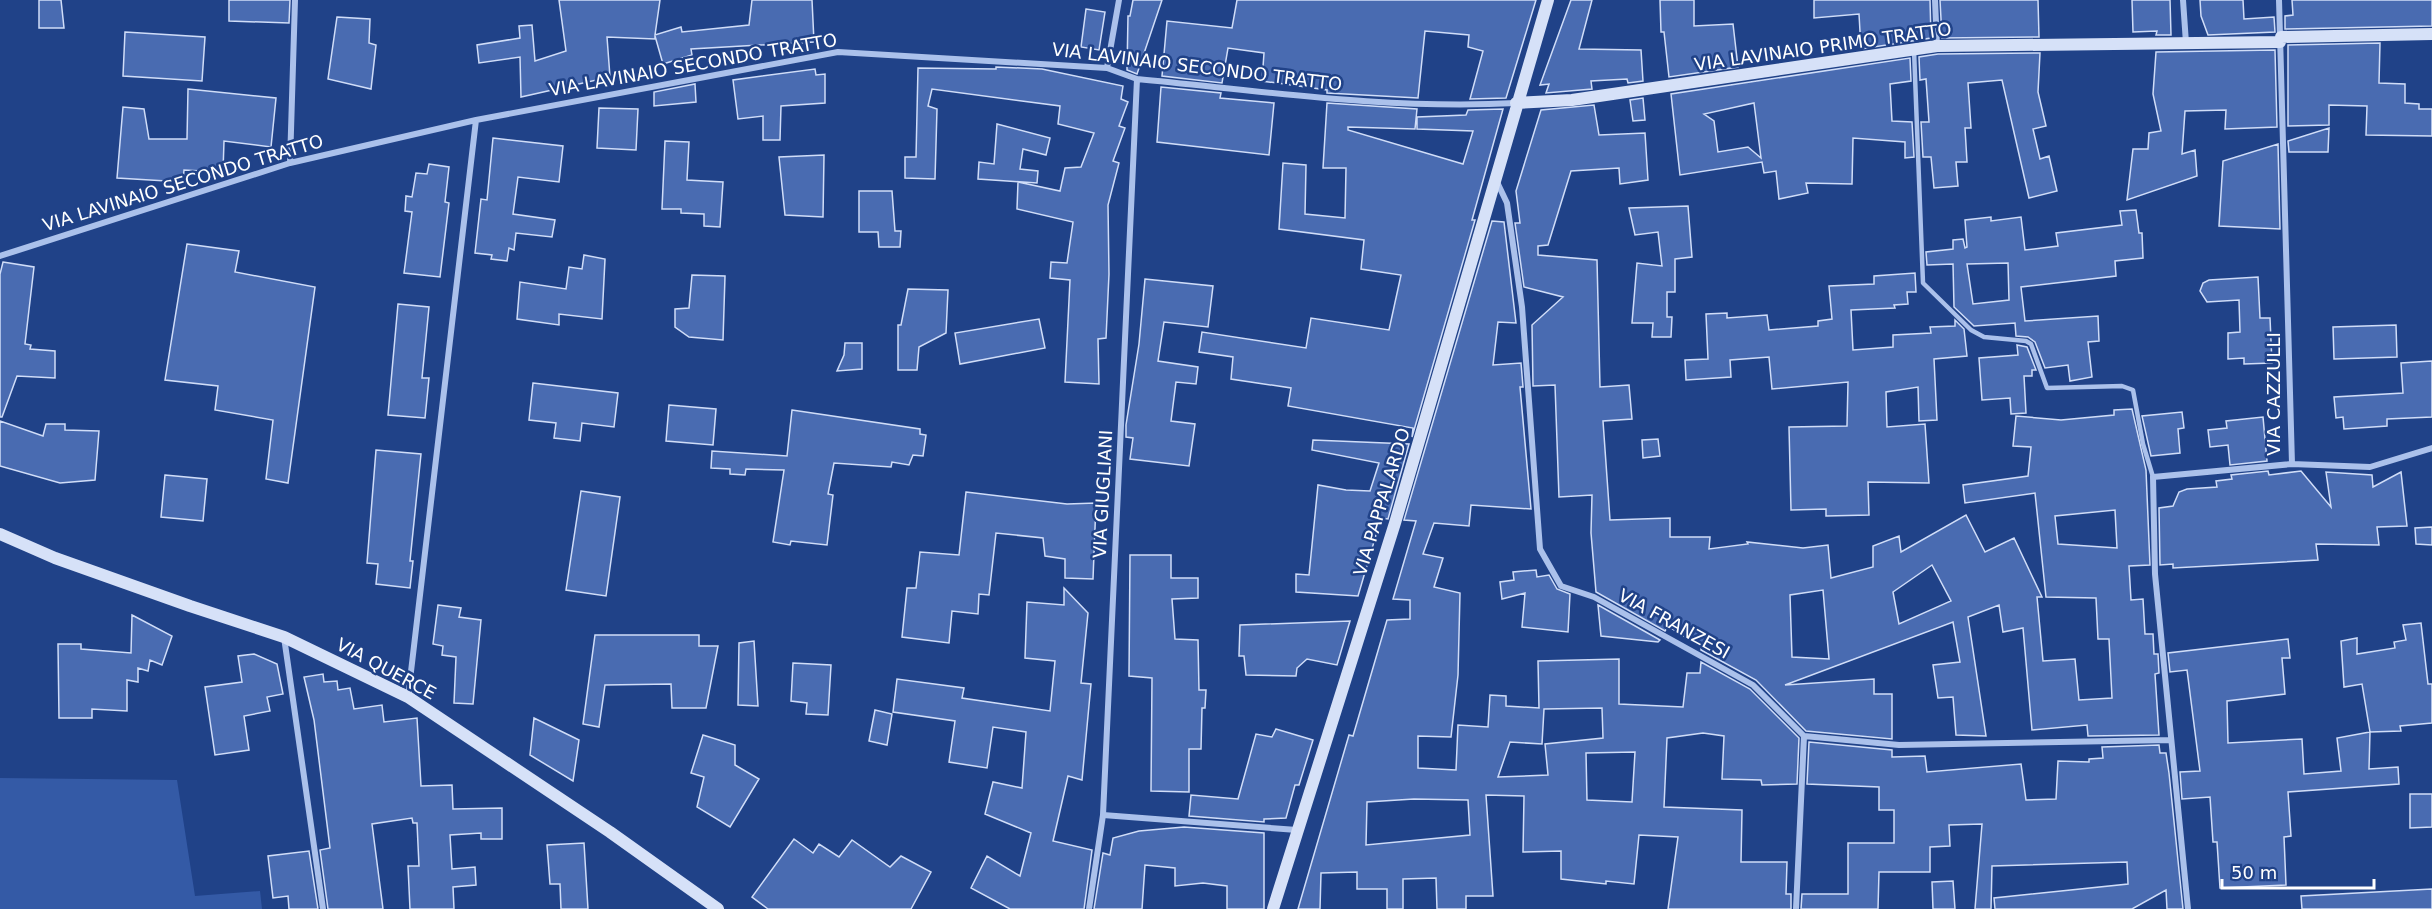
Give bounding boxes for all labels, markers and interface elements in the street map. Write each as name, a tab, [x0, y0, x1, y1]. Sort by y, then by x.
street label: VIA LAVINAIO PRIMO TRATTO	[1693, 18, 1953, 75]
street label: VIA LAVINAIO SECONDO TRATTO	[547, 29, 839, 100]
street label: VIA LAVINAIO SECONDO TRATTO	[1051, 38, 1343, 95]
street label: VIA LAVINAIO SECONDO TRATTO	[40, 130, 326, 235]
street label: VIA CAZZULLI	[2263, 332, 2284, 456]
street label: VIA PAPPALARDO	[1349, 425, 1414, 578]
street label: VIA GIUGLIANI	[1089, 429, 1116, 559]
street label: VIA FRANZESI	[1615, 584, 1734, 663]
street label: VIA QUERCE	[333, 633, 440, 704]
scale bar	[2222, 852, 2374, 890]
text: 50 m	[2231, 862, 2277, 883]

